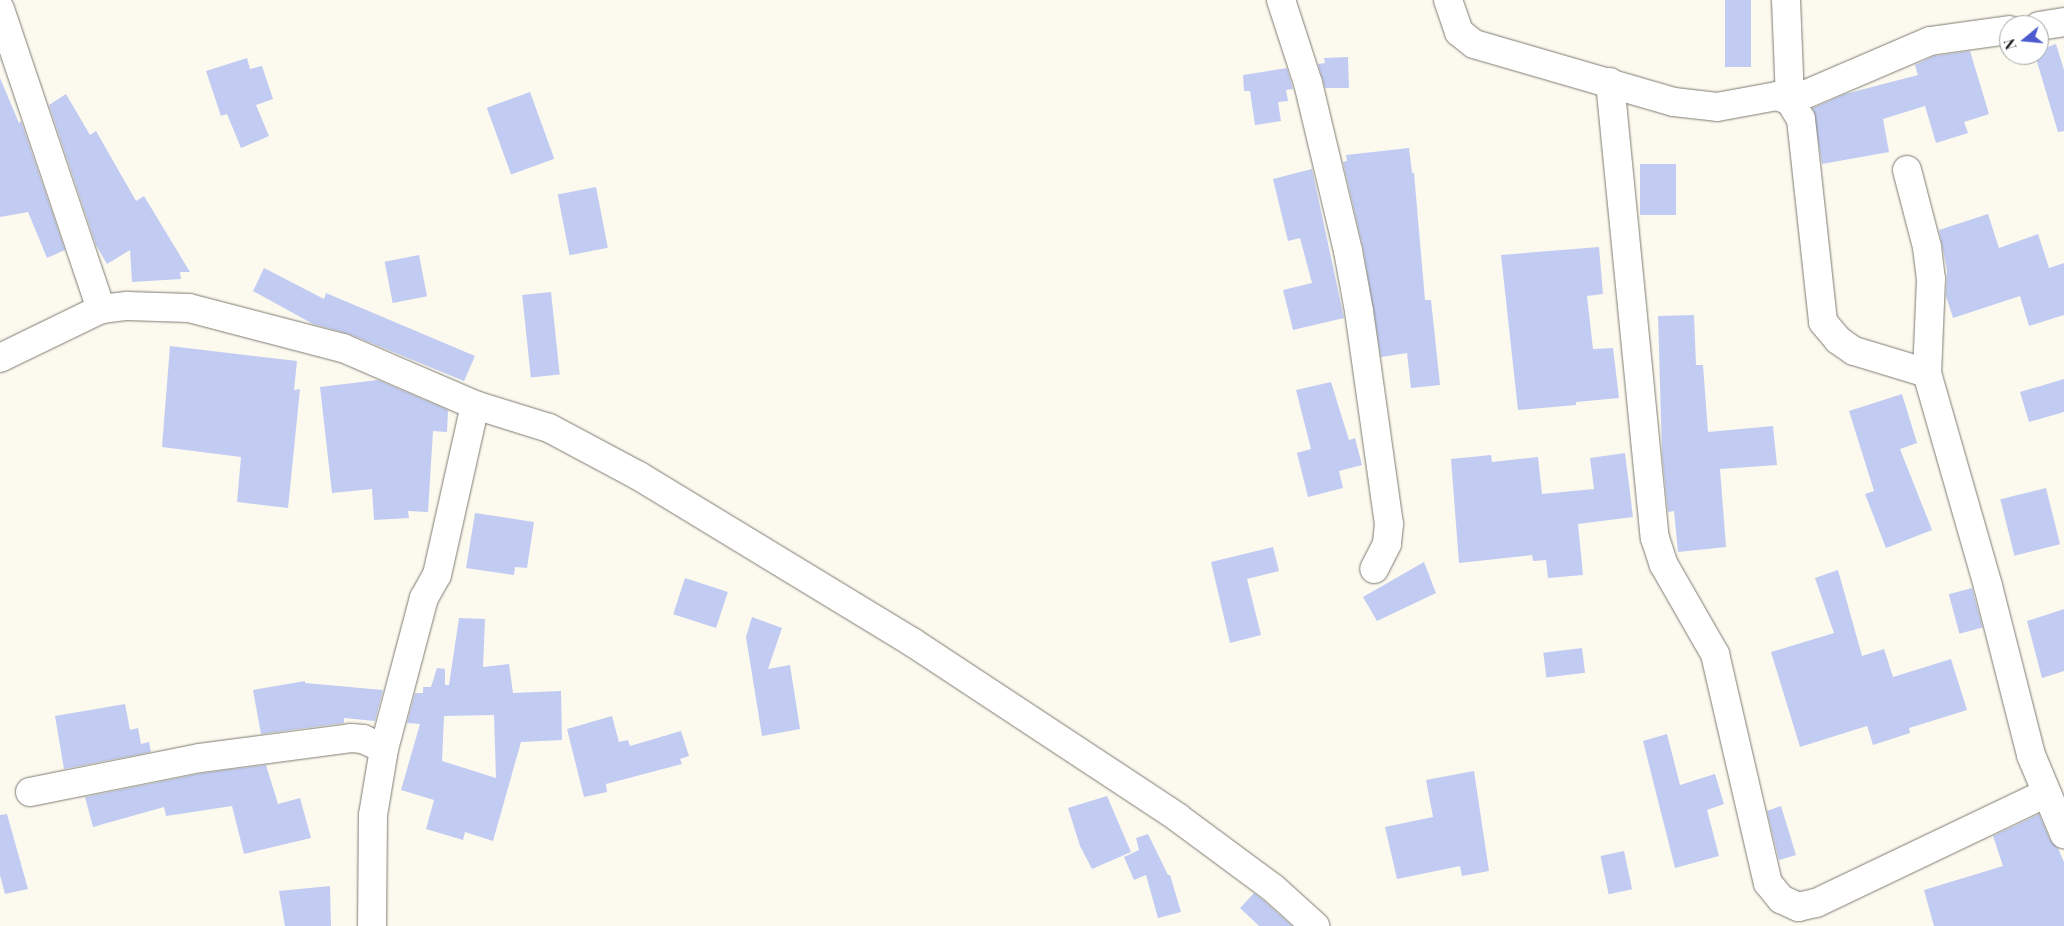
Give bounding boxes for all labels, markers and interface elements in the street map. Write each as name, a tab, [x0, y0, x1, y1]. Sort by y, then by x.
north arrow	[1999, 15, 2049, 65]
text: N	[2000, 37, 2021, 52]

